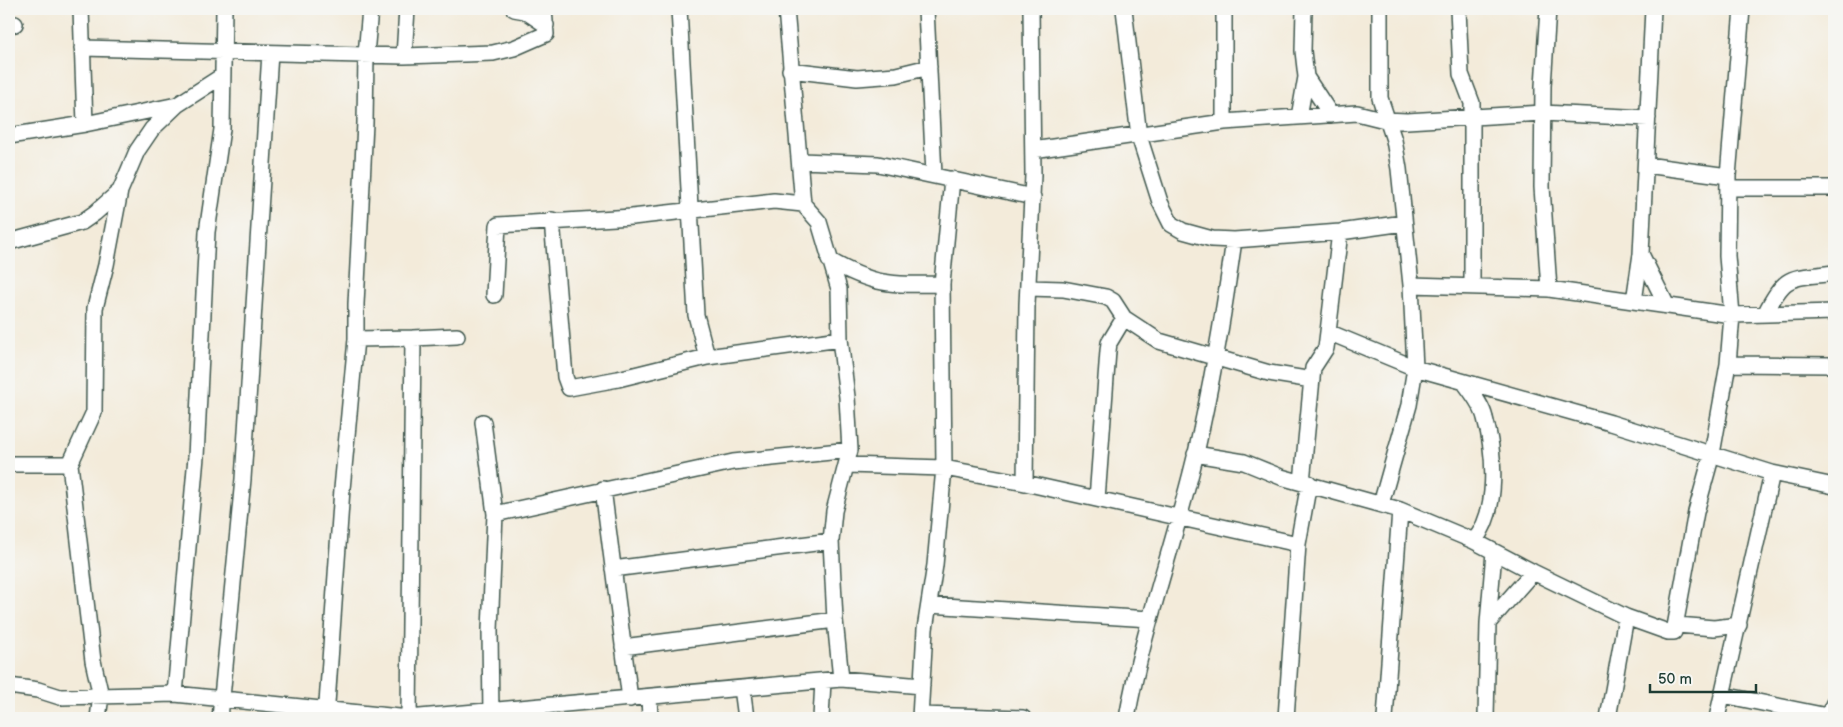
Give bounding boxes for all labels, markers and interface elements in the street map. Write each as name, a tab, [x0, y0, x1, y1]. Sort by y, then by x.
scale bar	[1650, 662, 1757, 694]
text: 50 m	[1658, 670, 1692, 689]

